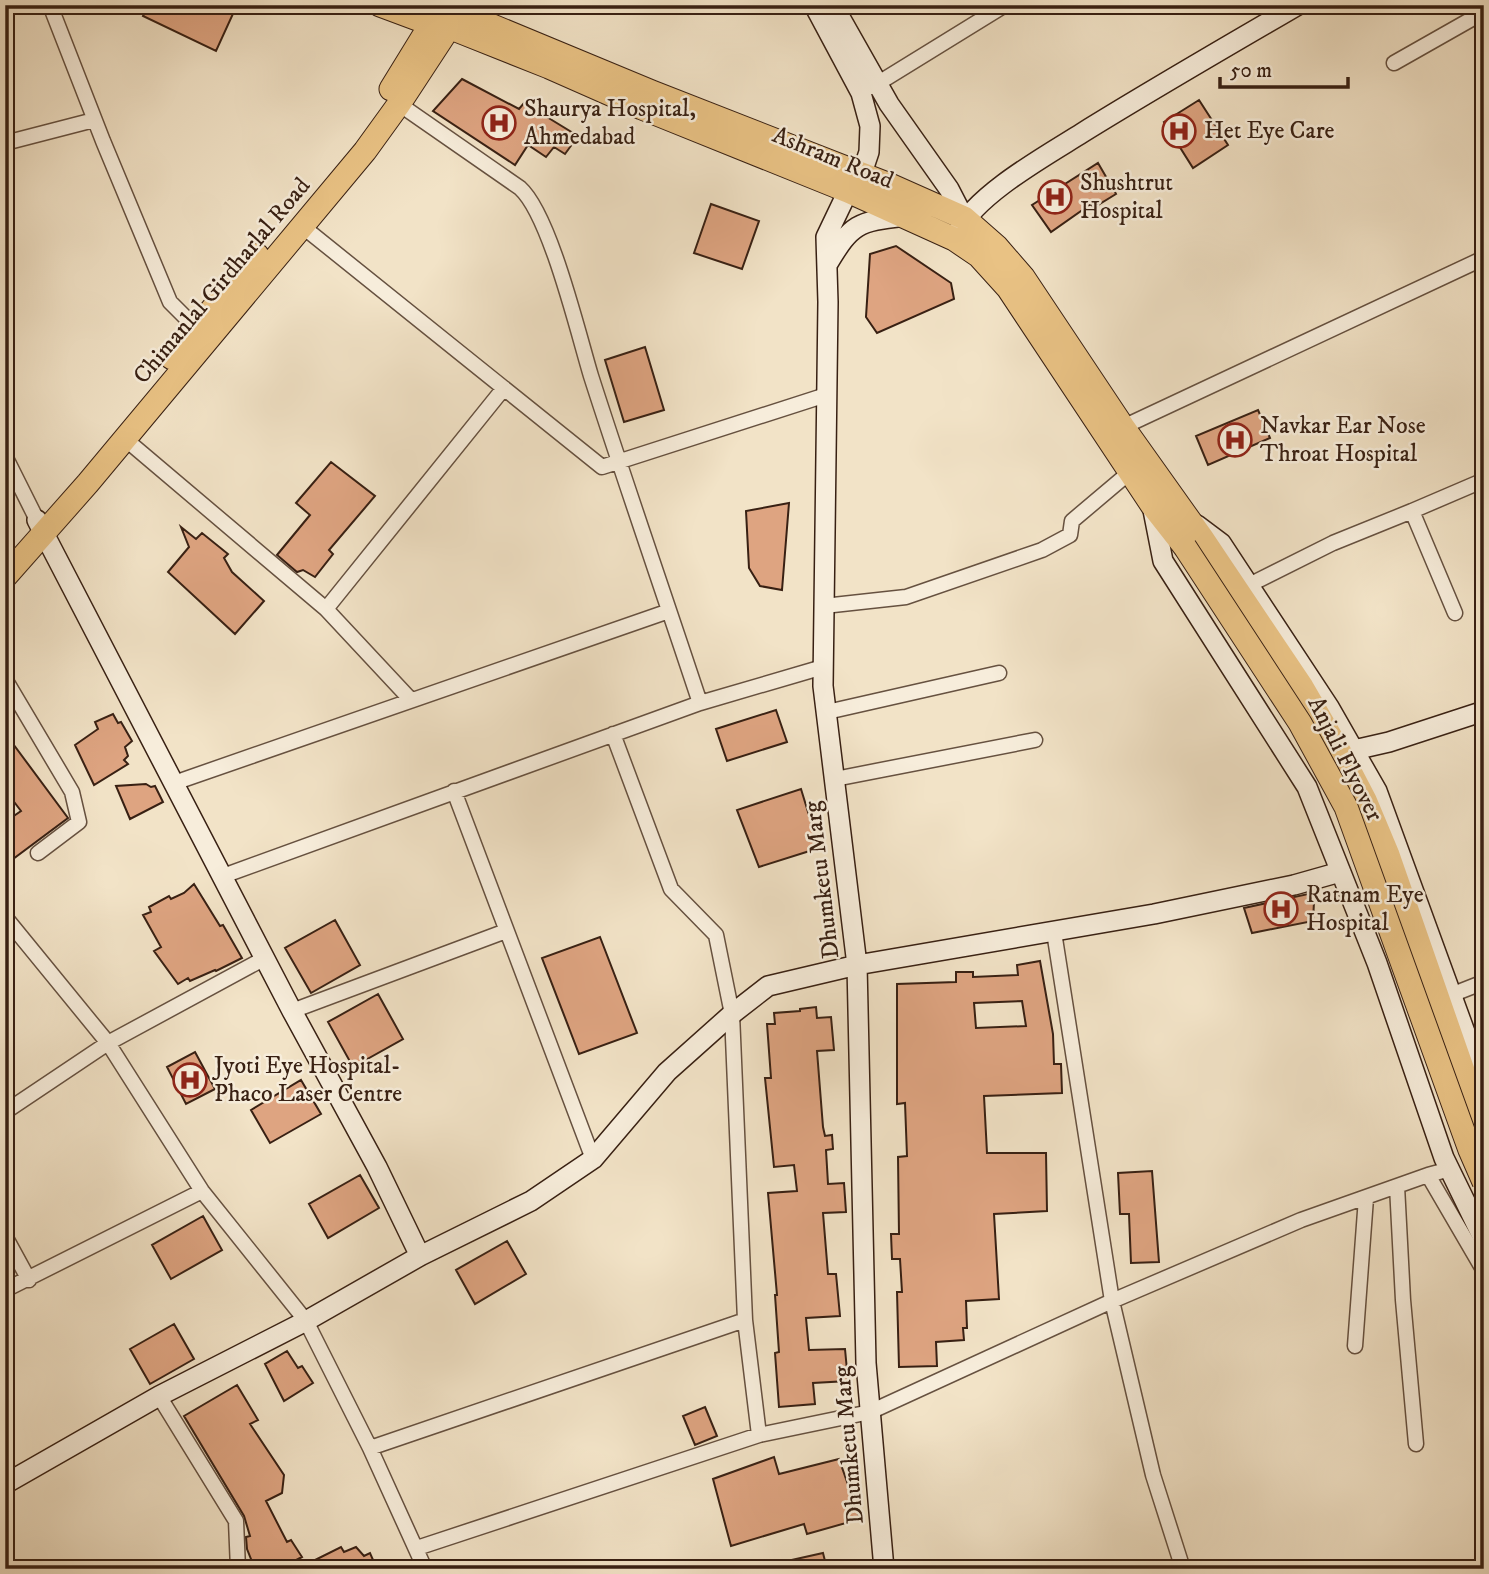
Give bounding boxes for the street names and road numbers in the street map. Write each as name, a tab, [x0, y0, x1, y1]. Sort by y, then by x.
street label: Ashram Road	[768, 120, 898, 196]
street label: Chimanlal Girdharlal Road	[127, 172, 317, 390]
street label: Anjali Flyover	[1301, 691, 1389, 827]
street label: Dhumketu Marg	[797, 799, 847, 961]
street label: Dhumketu Marg	[827, 1364, 871, 1525]

